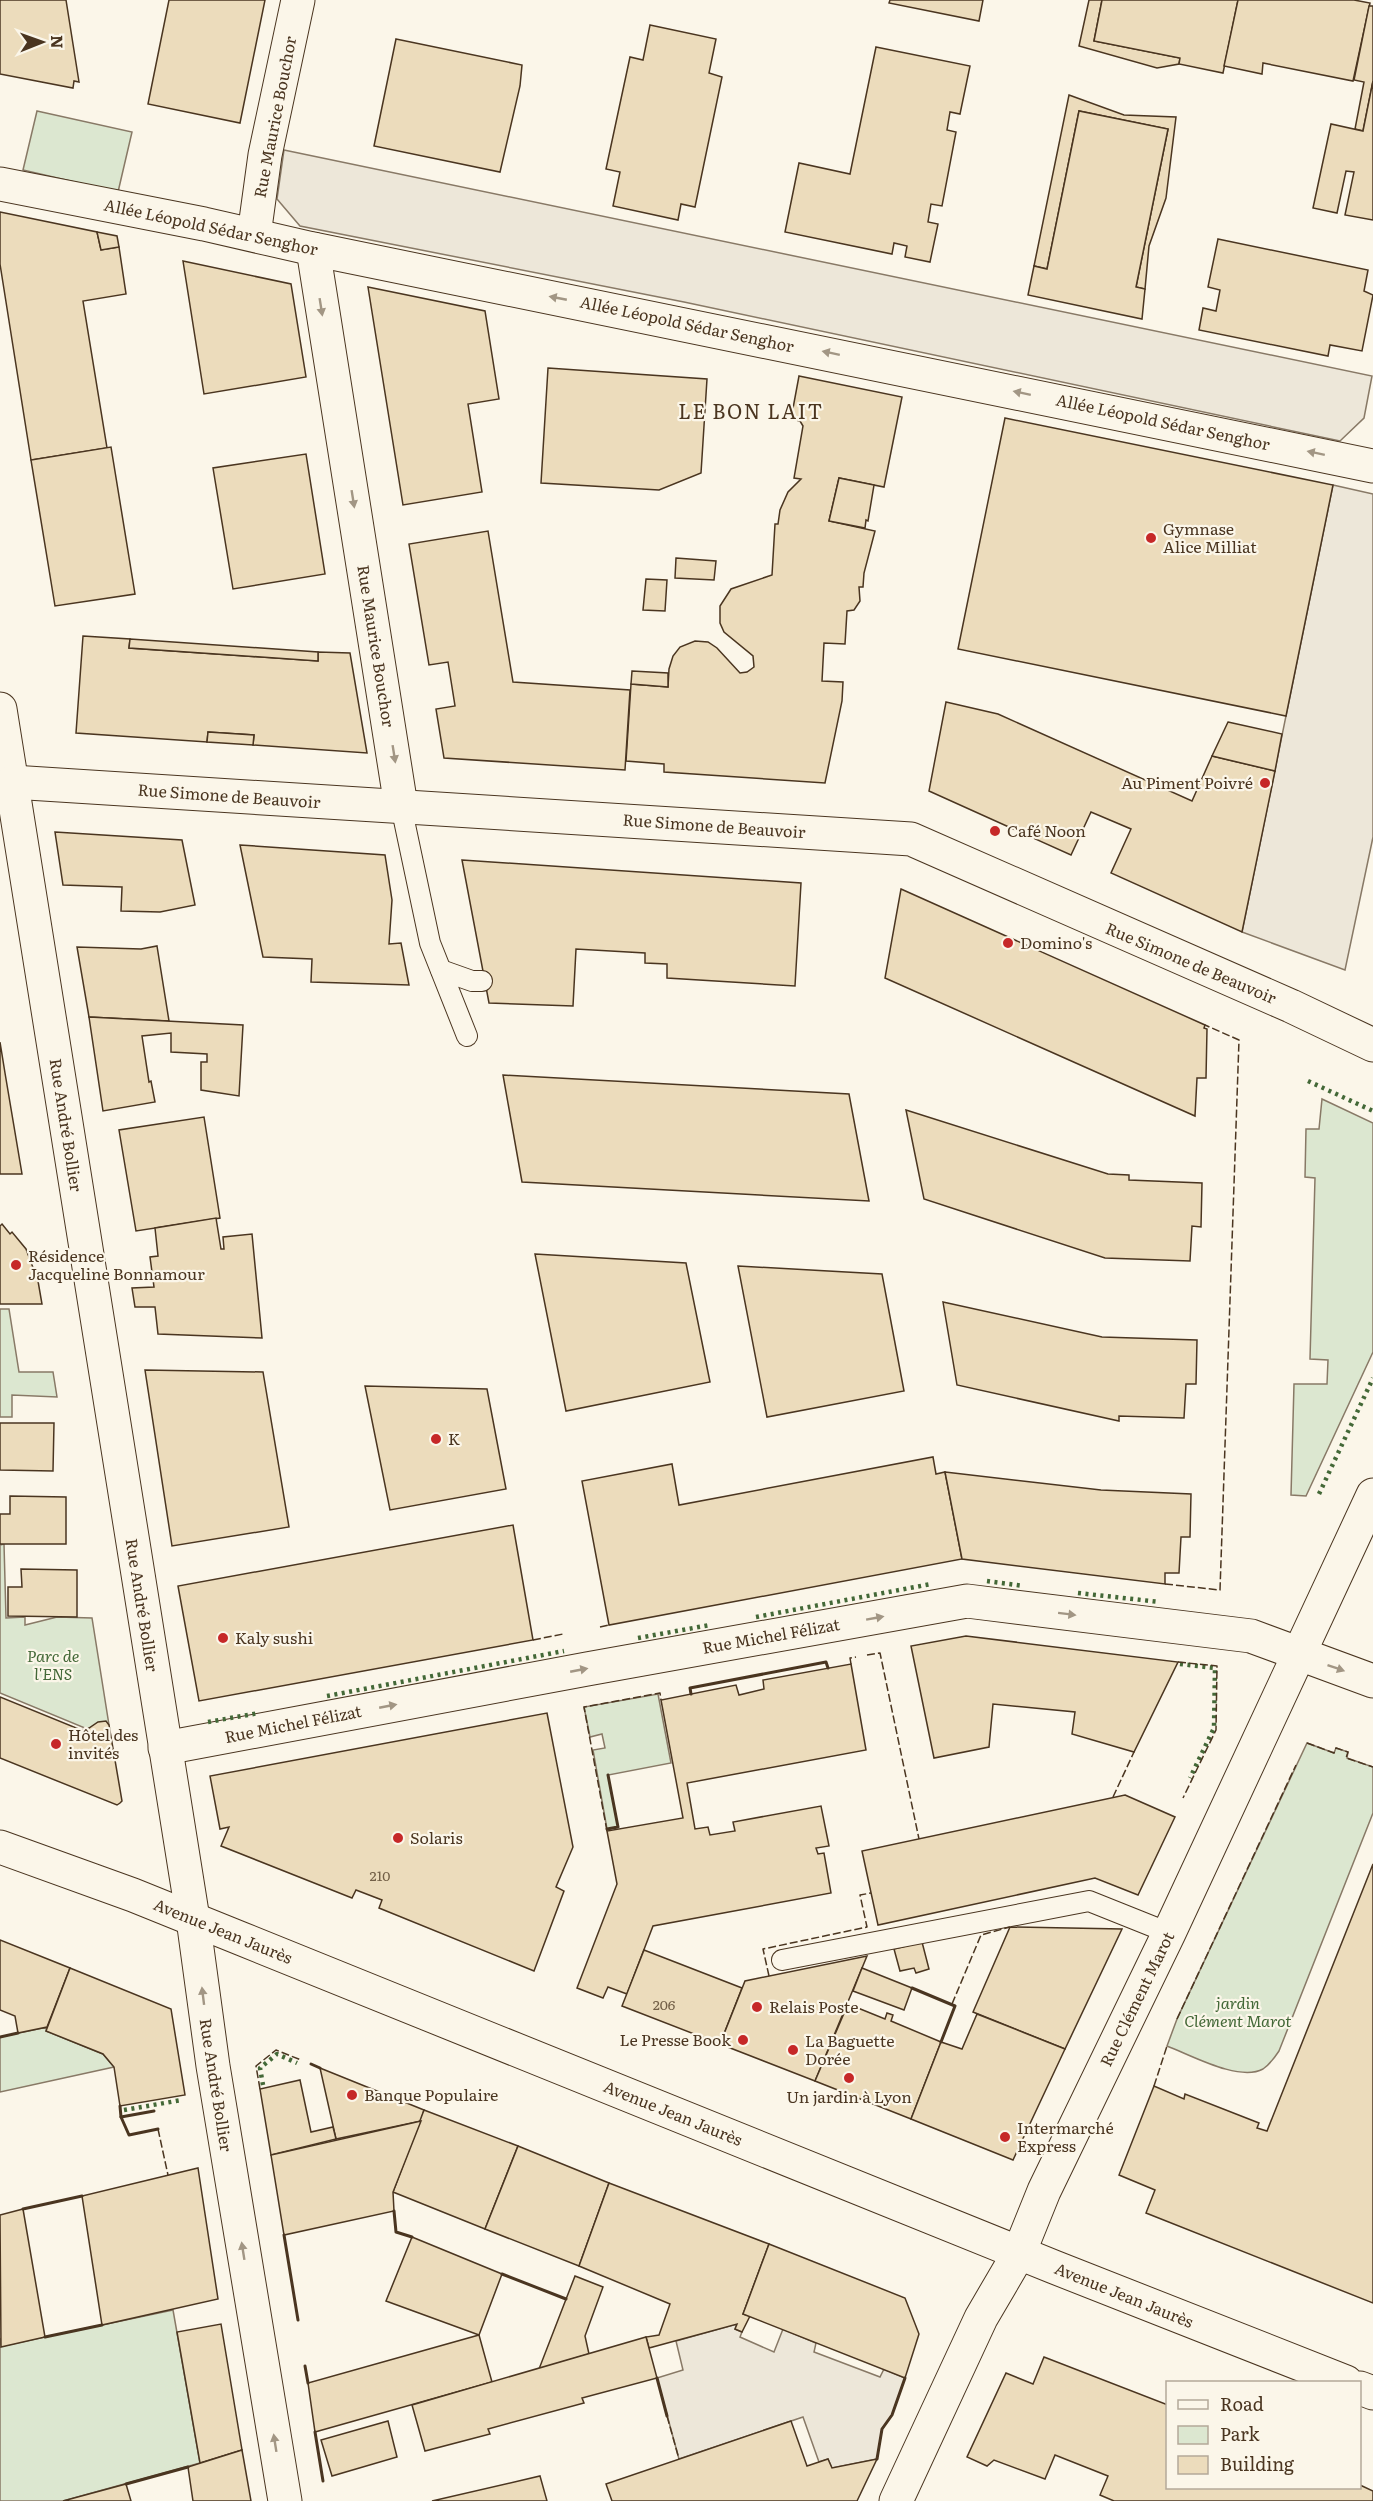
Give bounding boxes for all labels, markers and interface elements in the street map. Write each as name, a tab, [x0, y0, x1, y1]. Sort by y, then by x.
north arrow	[12, 12, 72, 72]
street label: Rue Maurice Bouchor	[247, 34, 302, 200]
text: N	[46, 35, 70, 49]
street label: Allée Léopold Sédar Senghor	[102, 192, 321, 261]
street label: Allée Léopold Sédar Senghor	[578, 289, 797, 358]
one-way arrow	[548, 292, 567, 302]
one-way arrow	[317, 297, 326, 316]
one-way arrow	[822, 348, 840, 358]
street label: Allée Léopold Sédar Senghor	[1054, 387, 1273, 456]
one-way arrow	[1012, 388, 1031, 397]
district label: LE BON LAIT	[678, 395, 824, 425]
one-way arrow	[1306, 448, 1325, 457]
one-way arrow	[348, 490, 357, 509]
place label: Gymnase Alice Milliat	[1163, 516, 1257, 558]
marker: Gymnase Alice Milliat	[1144, 531, 1158, 545]
street label: Rue Maurice Bouchor	[352, 563, 402, 729]
one-way arrow	[390, 745, 399, 764]
place label: Au Piment Poivré	[1121, 770, 1253, 794]
marker: Au Piment Poivré	[1258, 776, 1272, 790]
street label: Rue Simone de Beauvoir	[137, 777, 322, 813]
street label: Rue Simone de Beauvoir	[622, 807, 807, 843]
place label: Café Noon	[1007, 818, 1086, 842]
marker: Café Noon	[988, 824, 1002, 838]
street label: Rue Simone de Beauvoir	[1102, 915, 1281, 1009]
place label: Domino's	[1020, 930, 1092, 954]
marker: Domino's	[1001, 936, 1015, 950]
street label: Rue André Bollier	[45, 1057, 89, 1194]
place label: Résidence Jacqueline Bonnamour	[28, 1243, 205, 1285]
marker: Résidence Jacqueline Bonnamour	[9, 1258, 23, 1272]
place label: K	[448, 1426, 460, 1450]
marker: K	[429, 1432, 443, 1446]
street label: Rue André Bollier	[121, 1537, 165, 1674]
one-way arrow	[1058, 1609, 1077, 1618]
street label: Rue Michel Félizat	[700, 1611, 842, 1659]
one-way arrow	[865, 1613, 884, 1622]
place label: Kaly sushi	[235, 1625, 313, 1649]
marker: Kaly sushi	[216, 1631, 230, 1645]
park label: Parc de l'ENS	[27, 1643, 79, 1685]
one-way arrow	[1327, 1664, 1345, 1674]
one-way arrow	[570, 1665, 589, 1674]
street label: Rue Michel Félizat	[222, 1698, 364, 1748]
one-way arrow	[378, 1701, 397, 1710]
place label: Hôtel des invités	[68, 1722, 138, 1764]
marker: Hôtel des invités	[49, 1737, 63, 1751]
place label: Solaris	[410, 1825, 463, 1849]
marker: Solaris	[391, 1831, 405, 1845]
house number: 210	[370, 1865, 390, 1885]
street label: Avenue Jean Jaurès	[150, 1891, 296, 1969]
street label: Rue Clément Marot	[1093, 1927, 1179, 2070]
one-way arrow	[198, 1987, 207, 2006]
park label: jardin Clément Marot	[1184, 1990, 1292, 2032]
house number: 206	[653, 1994, 676, 2014]
place label: Relais Poste	[769, 1994, 858, 2018]
marker: Relais Poste	[750, 2000, 764, 2014]
street label: Rue André Bollier	[195, 2017, 239, 2154]
place label: Le Presse Book	[619, 2027, 731, 2051]
place label: La Baguette Dorée	[805, 2028, 895, 2070]
marker: Le Presse Book	[736, 2033, 750, 2047]
marker: La Baguette Dorée	[786, 2043, 800, 2057]
marker: Un jardin à Lyon	[842, 2071, 856, 2085]
street label: Avenue Jean Jaurès	[600, 2073, 746, 2151]
place label: Banque Populaire	[364, 2082, 498, 2106]
place label: Un jardin à Lyon	[786, 2084, 912, 2108]
marker: Banque Populaire	[345, 2088, 359, 2102]
place label: Intermarché Express	[1017, 2115, 1114, 2157]
marker: Intermarché Express	[998, 2130, 1012, 2144]
one-way arrow	[239, 2241, 248, 2260]
street label: Avenue Jean Jaurès	[1051, 2255, 1197, 2333]
legend	[1166, 2381, 1361, 2489]
text: Road	[1220, 2390, 1264, 2417]
text: Park	[1220, 2420, 1261, 2447]
one-way arrow	[270, 2434, 279, 2453]
text: Building	[1220, 2450, 1295, 2477]

